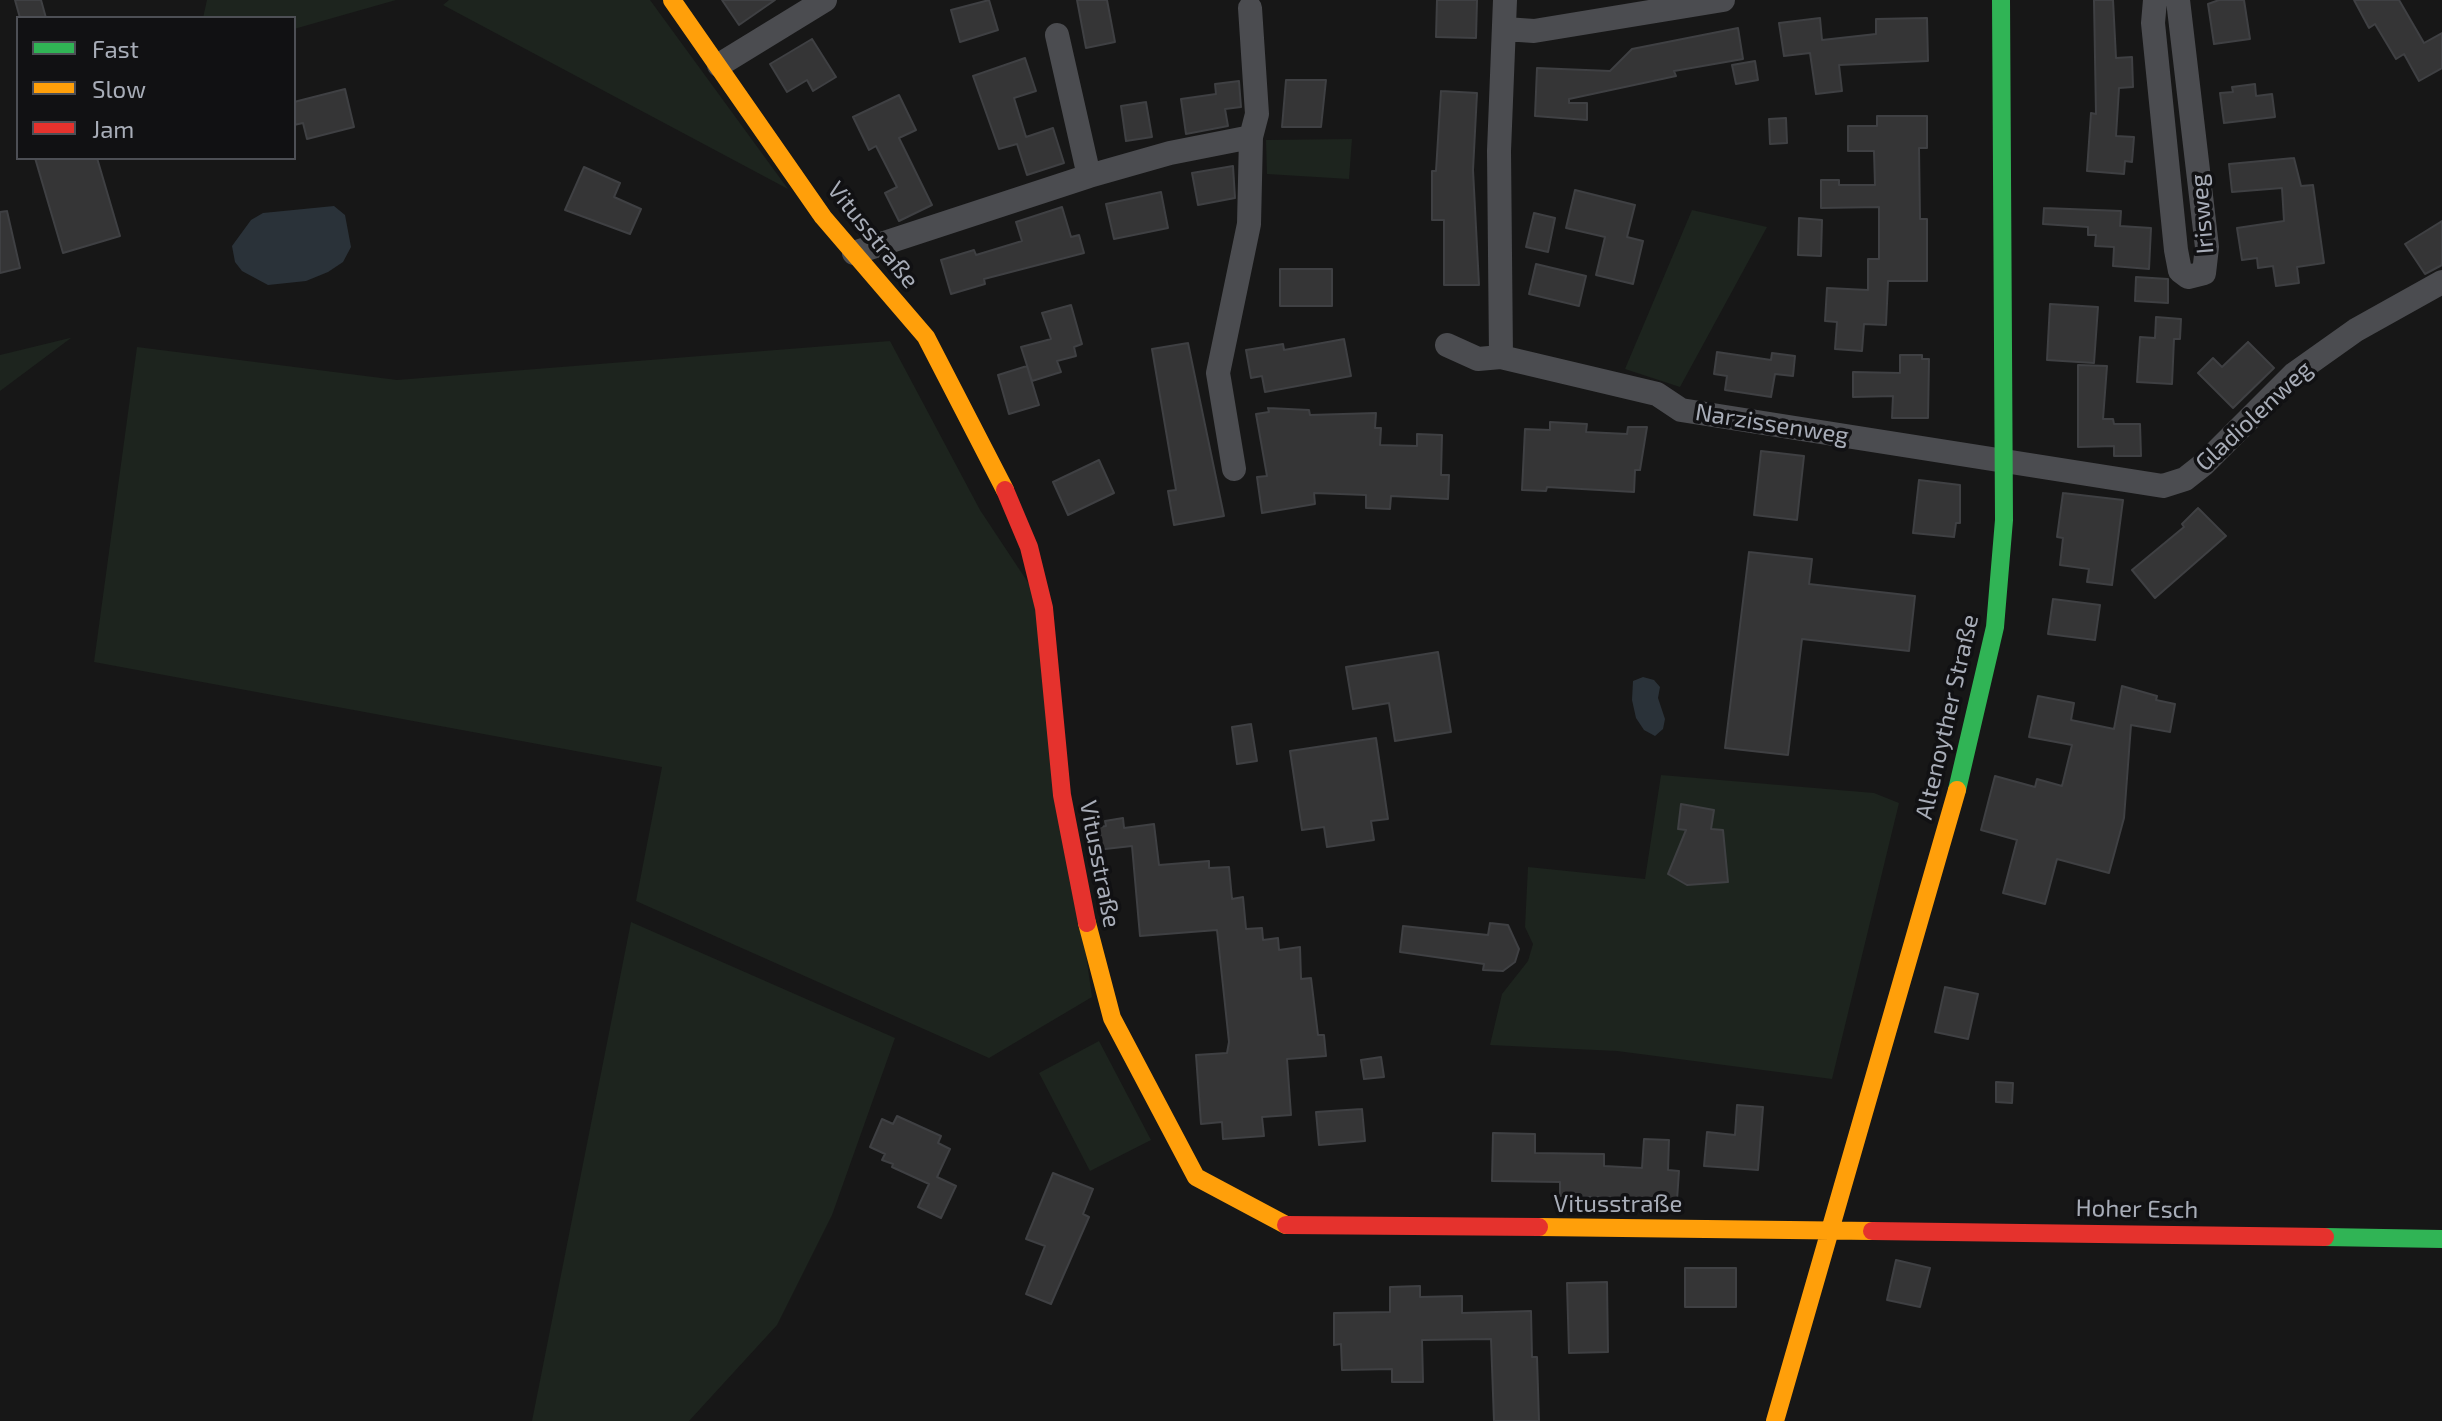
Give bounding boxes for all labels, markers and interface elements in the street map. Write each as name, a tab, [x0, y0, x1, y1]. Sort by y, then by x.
legend	[16, 16, 296, 160]
text: Fast	[92, 34, 139, 63]
text: Slow	[92, 74, 146, 103]
text: Jam	[92, 114, 134, 143]
street label: Irisweg	[2184, 173, 2220, 255]
street label: Vitusstraße	[821, 176, 925, 294]
street label: Gladiolenweg	[2190, 355, 2318, 477]
street label: Narzissenweg	[1693, 398, 1851, 450]
street label: Altenoyther Straße	[1909, 612, 1985, 822]
street label: Vitusstraße	[1074, 798, 1126, 930]
street label: Vitusstraße	[1554, 1190, 1682, 1218]
street label: Hoher Esch	[2075, 1194, 2199, 1224]

